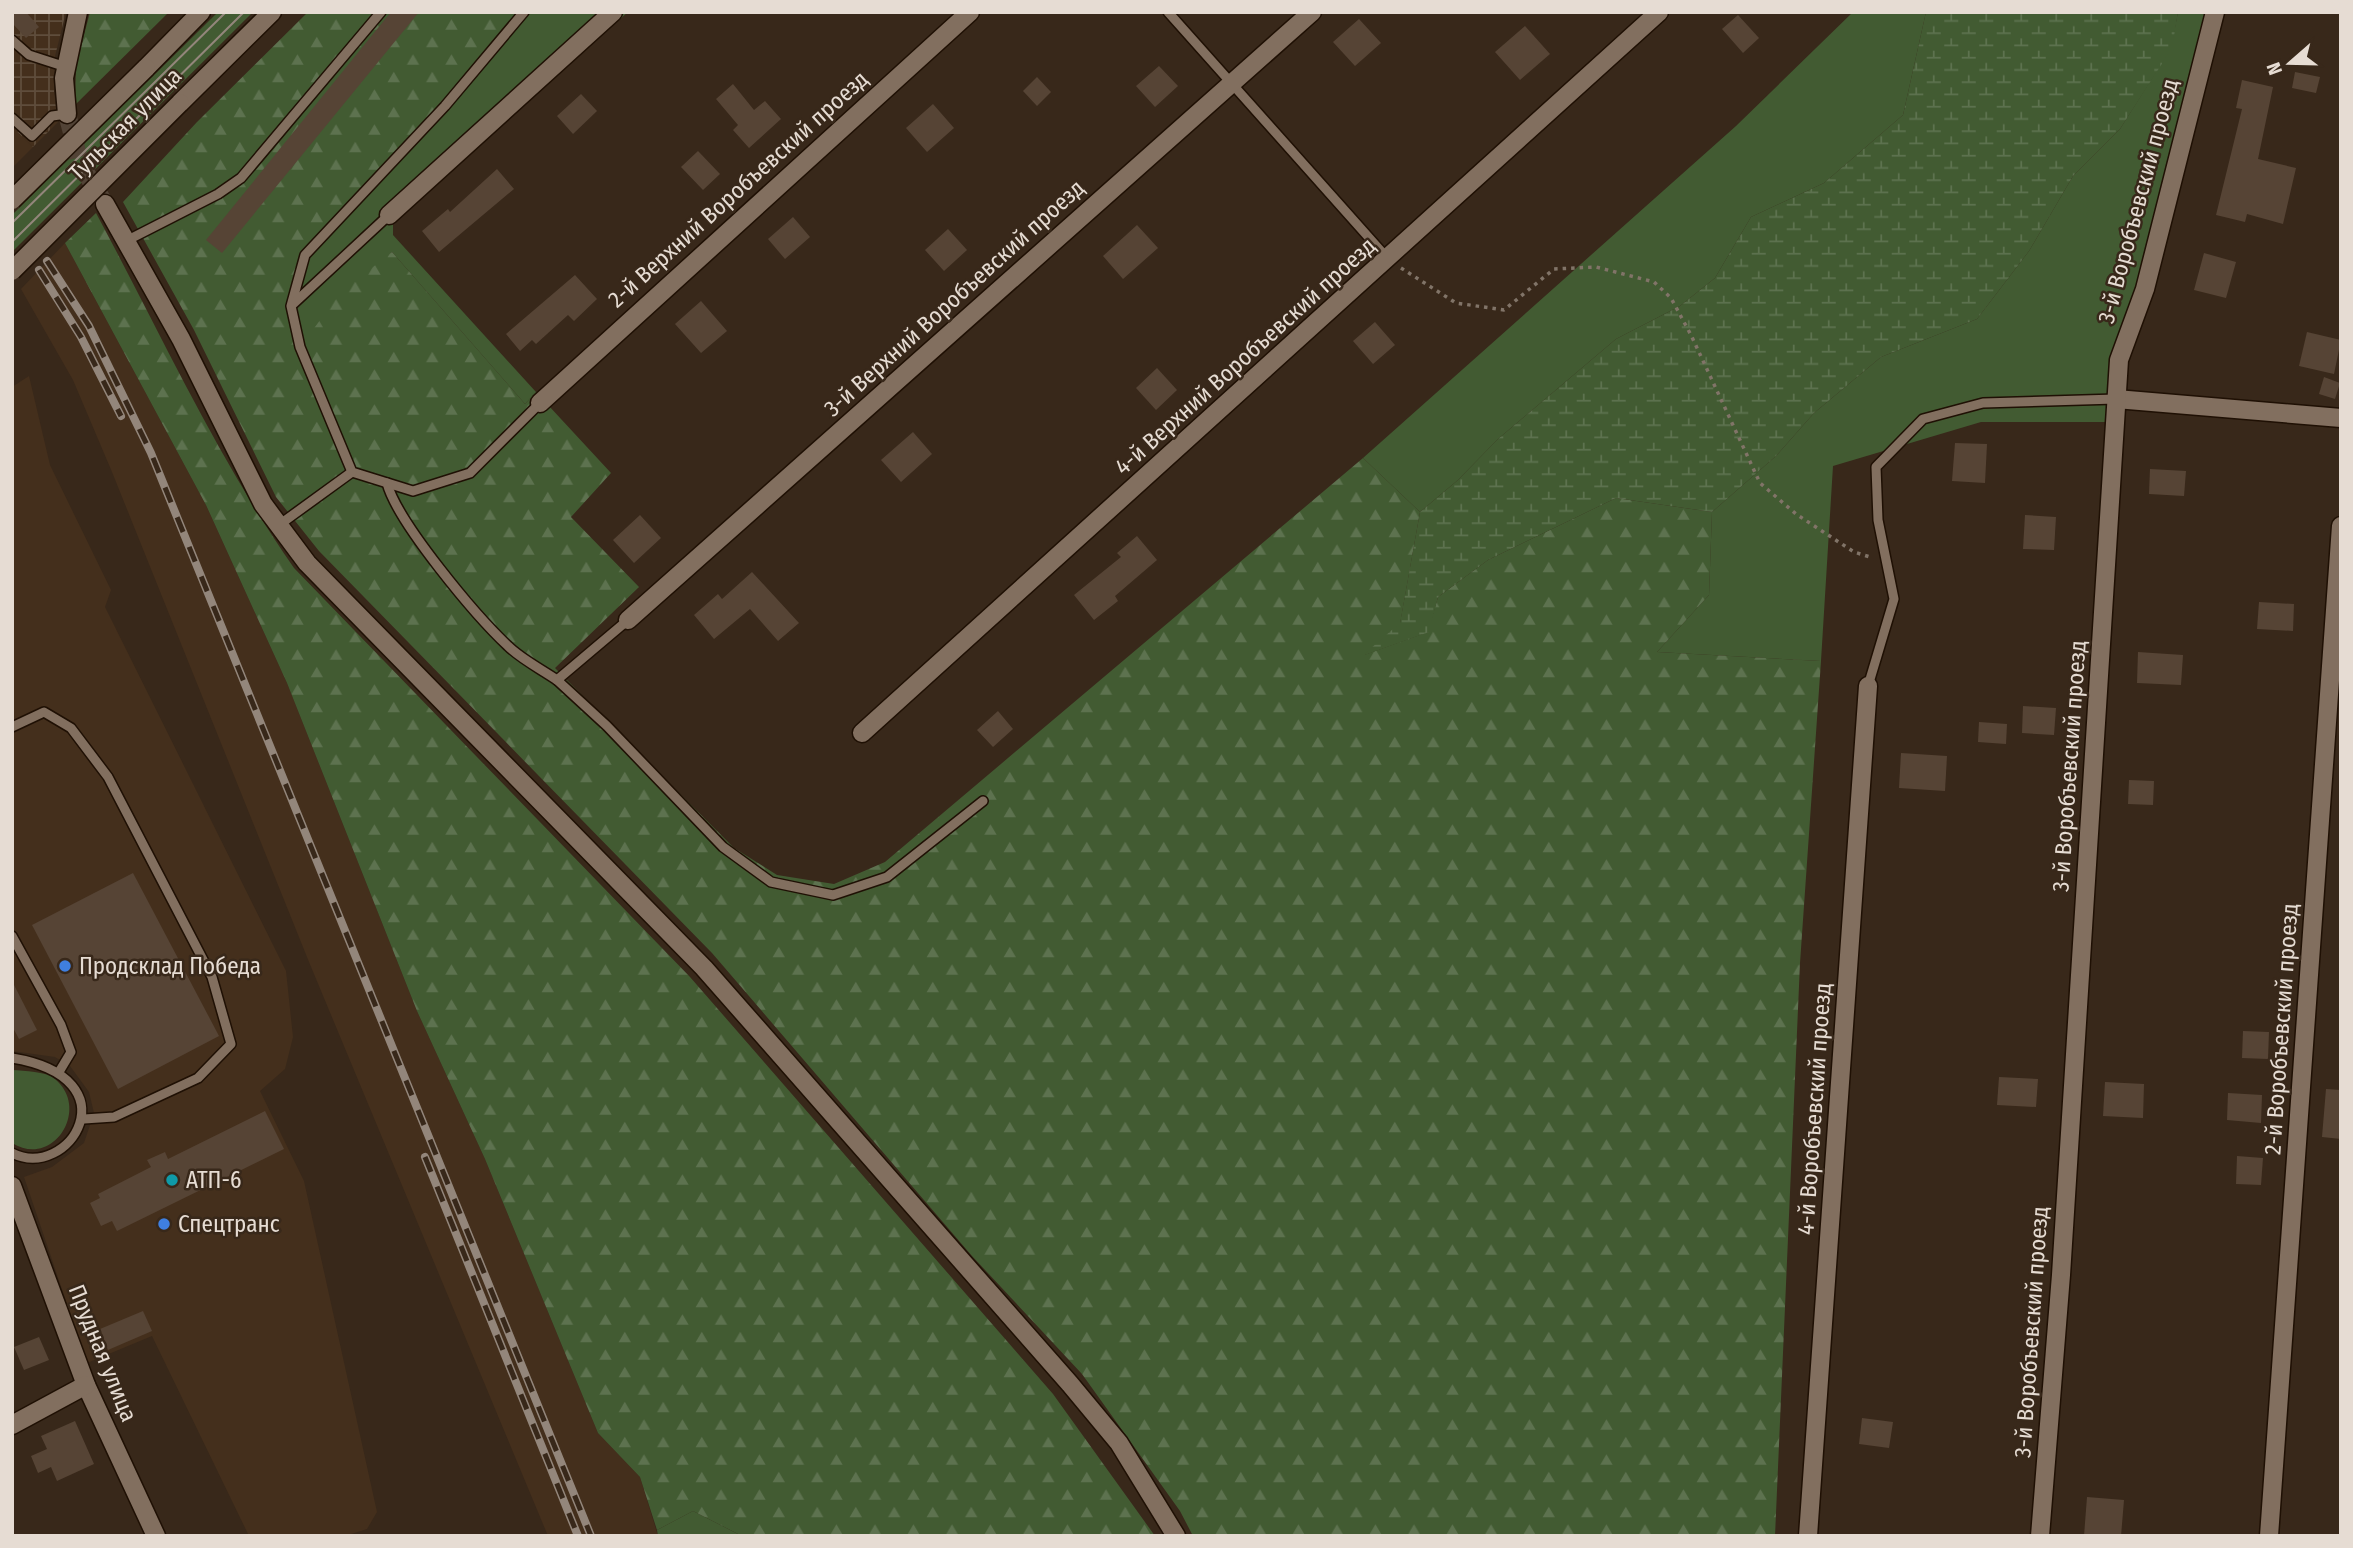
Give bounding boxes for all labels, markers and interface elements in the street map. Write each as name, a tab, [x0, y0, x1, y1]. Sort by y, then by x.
north arrow	[2255, 28, 2325, 98]
text: N	[2262, 59, 2287, 78]
street label: Тульская улица	[63, 62, 187, 186]
street label: 2-й Верхний Воробъевский проезд	[602, 65, 874, 313]
street label: 3-й Воробъевский проезд	[2092, 76, 2184, 326]
street label: 3-й Верхний Воробъевский проезд	[818, 174, 1090, 422]
street label: 4-й Верхний Воробъевский проезд	[1109, 231, 1381, 481]
street label: 3-й Воробъевский проезд	[2046, 639, 2092, 893]
street label: 2-й Воробъевский проезд	[2258, 902, 2304, 1156]
place label: Продсклад Победа	[79, 952, 261, 980]
marker: Продсклад Победа	[57, 958, 73, 974]
street label: 4-й Воробъевский проезд	[1791, 982, 1837, 1236]
place label: АТП-6	[186, 1166, 241, 1194]
marker: АТП-6	[164, 1172, 180, 1188]
street label: 3-й Воробъевский проезд	[2008, 1205, 2054, 1459]
place label: Спецтранс	[178, 1210, 280, 1238]
marker: Спецтранс	[156, 1216, 172, 1232]
street label: Прудная улица	[63, 1280, 143, 1426]

